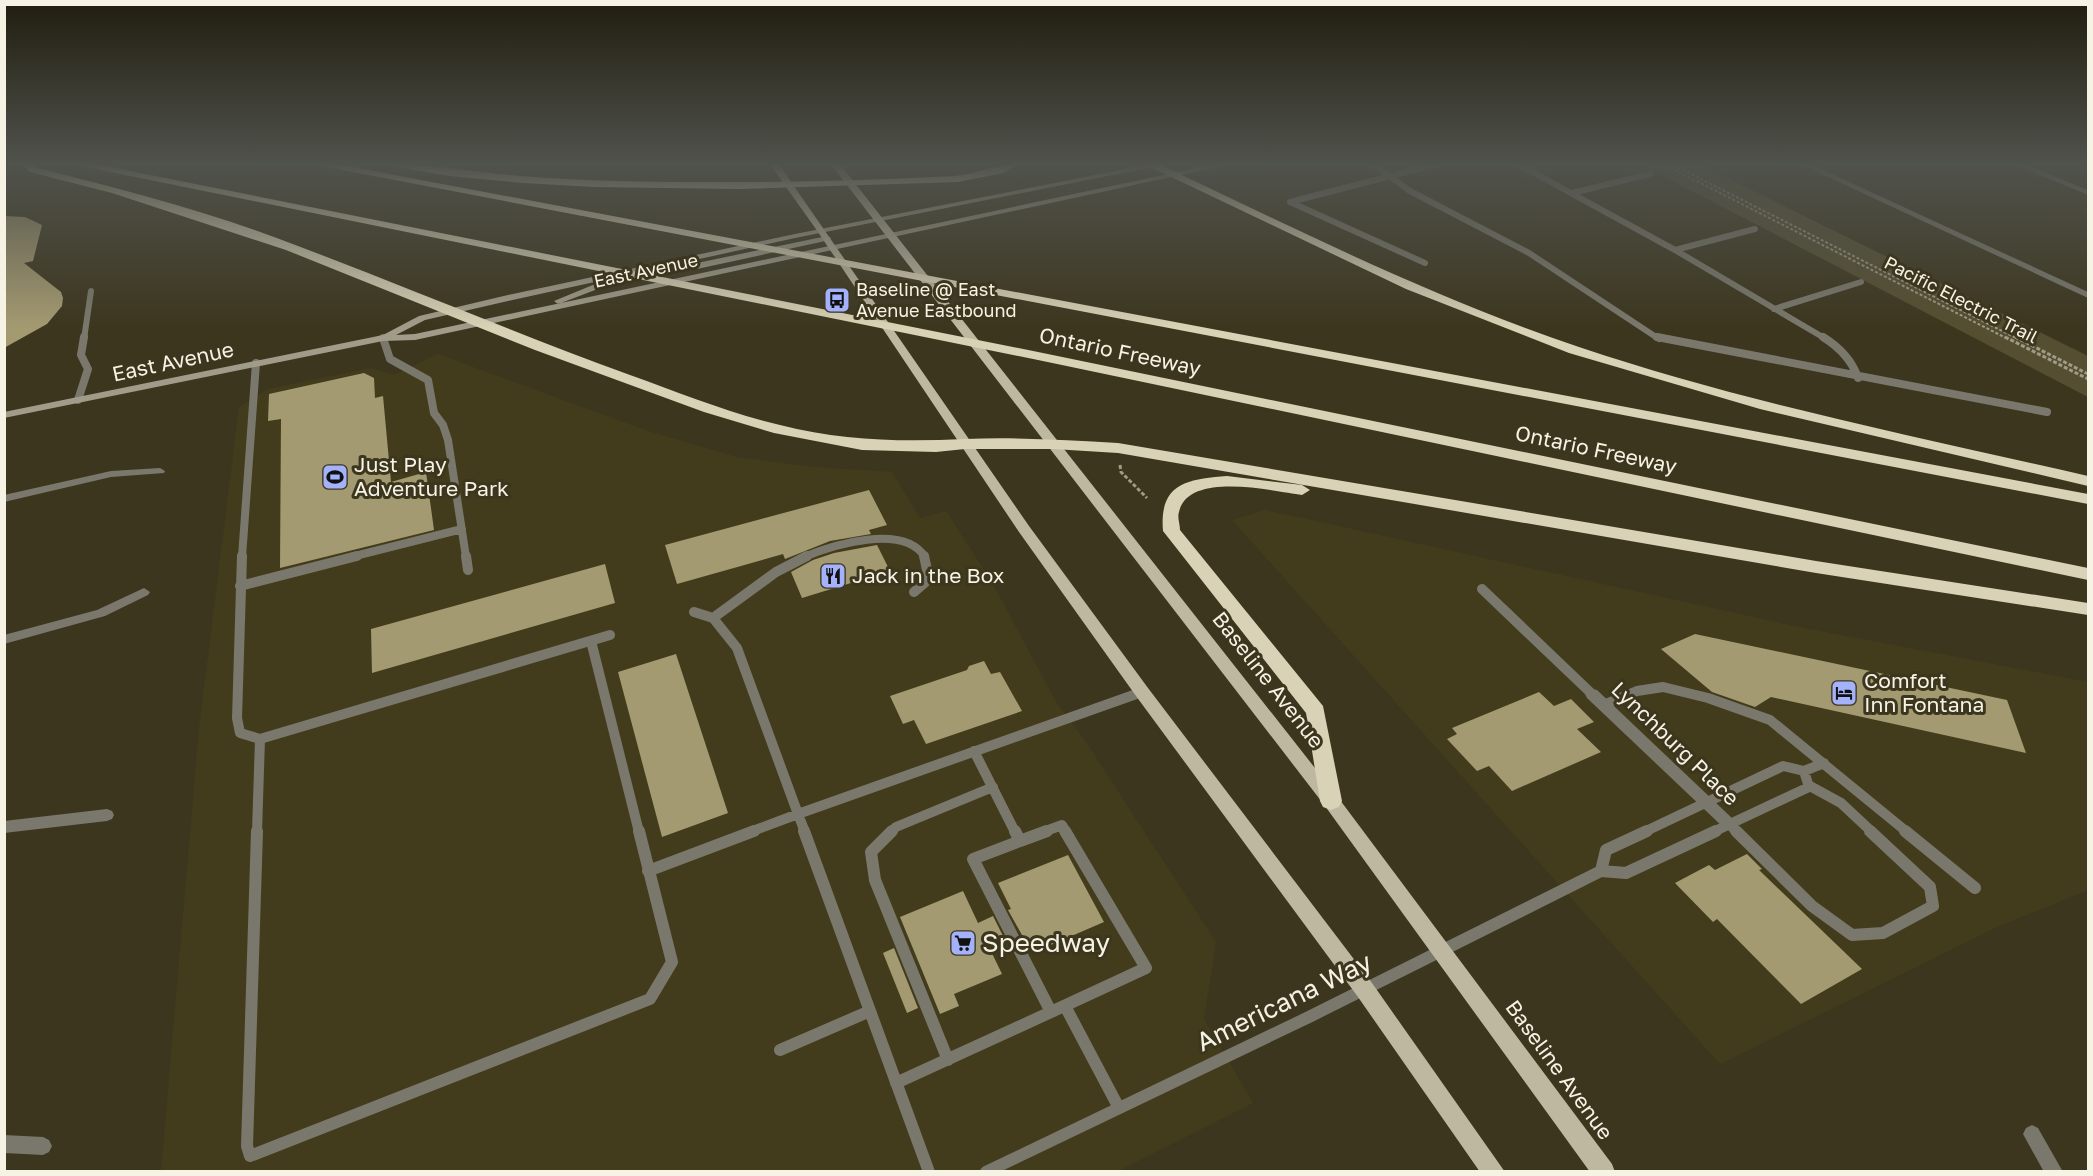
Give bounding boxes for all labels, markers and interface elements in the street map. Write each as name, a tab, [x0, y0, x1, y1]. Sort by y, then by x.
street label: East Avenue	[592, 248, 700, 292]
street label: Pacific Electric Trail	[1881, 251, 2042, 347]
place label: Baseline @ East Avenue Eastbound	[856, 278, 1017, 321]
bus stop icon: Baseline @ East Avenue Eastbound	[822, 285, 852, 315]
street label: Ontario Freeway	[1037, 321, 1204, 381]
street label: East Avenue	[110, 335, 236, 387]
street label: Ontario Freeway	[1513, 419, 1680, 479]
place label: Just Play Adventure Park	[354, 451, 509, 501]
sports icon: Just Play Adventure Park	[320, 462, 350, 492]
restaurant icon: Jack in the Box	[818, 561, 848, 591]
place label: Jack in the Box	[852, 562, 1005, 588]
street label: Baseline Avenue	[1207, 606, 1330, 753]
place label: Comfort Inn Fontana	[1864, 667, 1984, 717]
street label: Lynchburg Place	[1607, 676, 1745, 811]
hotel icon: Comfort Inn Fontana	[1829, 678, 1859, 708]
place label: Speedway	[982, 927, 1110, 958]
supermarket icon: Speedway	[948, 928, 978, 958]
street label: Americana Way	[1191, 945, 1377, 1057]
street label: Baseline Avenue	[1500, 995, 1619, 1144]

